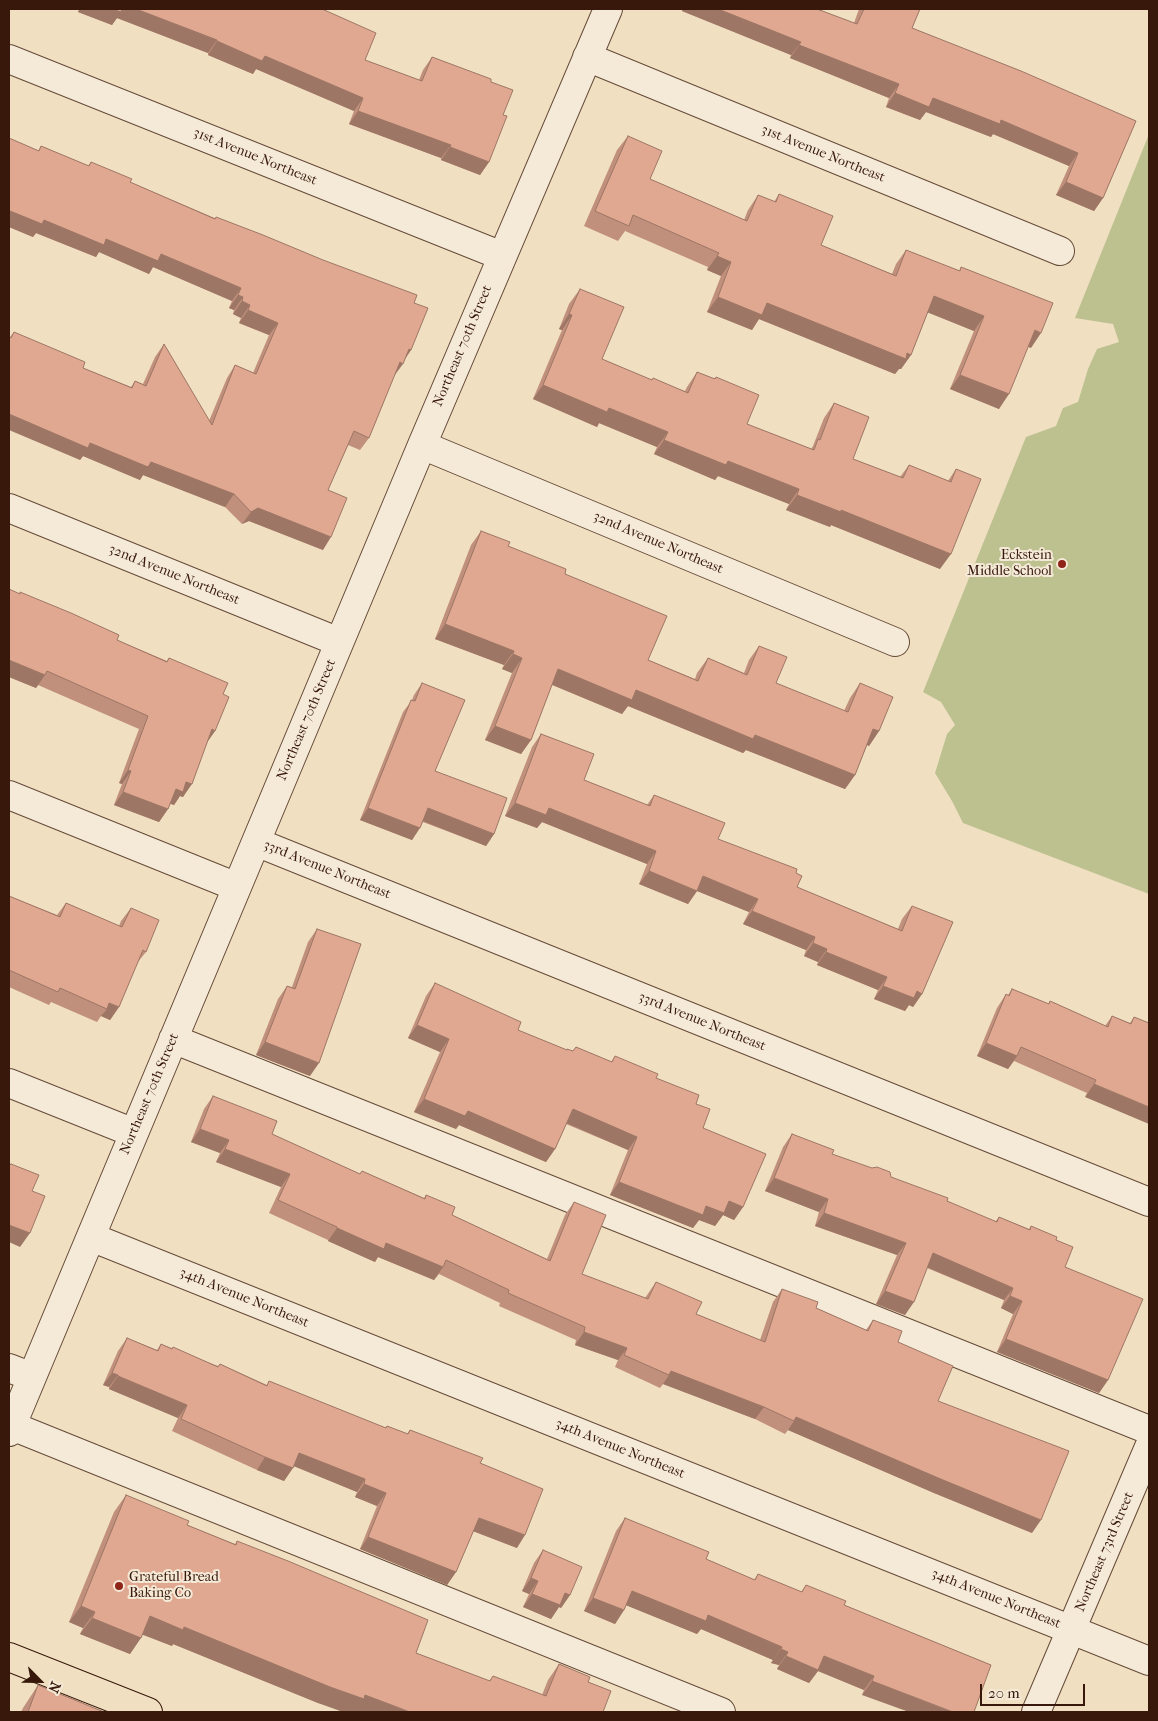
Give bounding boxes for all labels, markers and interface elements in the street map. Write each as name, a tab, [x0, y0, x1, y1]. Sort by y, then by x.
street label: 31st Avenue Northeast	[759, 122, 887, 186]
street label: 31st Avenue Northeast	[191, 125, 319, 189]
street label: Northeast 70th Street	[430, 283, 496, 409]
street label: 32nd Avenue Northeast	[590, 508, 726, 578]
street label: 32nd Avenue Northeast	[106, 541, 242, 609]
place label: Eckstein Middle School	[967, 548, 1052, 580]
marker: Eckstein Middle School	[1056, 558, 1068, 570]
street label: Northeast 70th Street	[274, 657, 340, 783]
street label: 33rd Avenue Northeast	[261, 837, 393, 903]
street label: 33rd Avenue Northeast	[636, 989, 768, 1055]
street label: Northeast 70th Street	[117, 1031, 183, 1157]
street label: 34th Avenue Northeast	[177, 1264, 311, 1332]
street label: 34th Avenue Northeast	[553, 1415, 687, 1483]
street label: Northeast 73rd Street	[1072, 1490, 1138, 1614]
street label: 34th Avenue Northeast	[929, 1565, 1063, 1633]
place label: Grateful Bread Baking Co	[129, 1570, 219, 1602]
marker: Grateful Bread Baking Co	[113, 1580, 125, 1592]
north arrow	[15, 1656, 65, 1706]
scale bar	[983, 1674, 1088, 1706]
text: N	[44, 1679, 64, 1695]
text: 20 m	[988, 1684, 1020, 1702]

